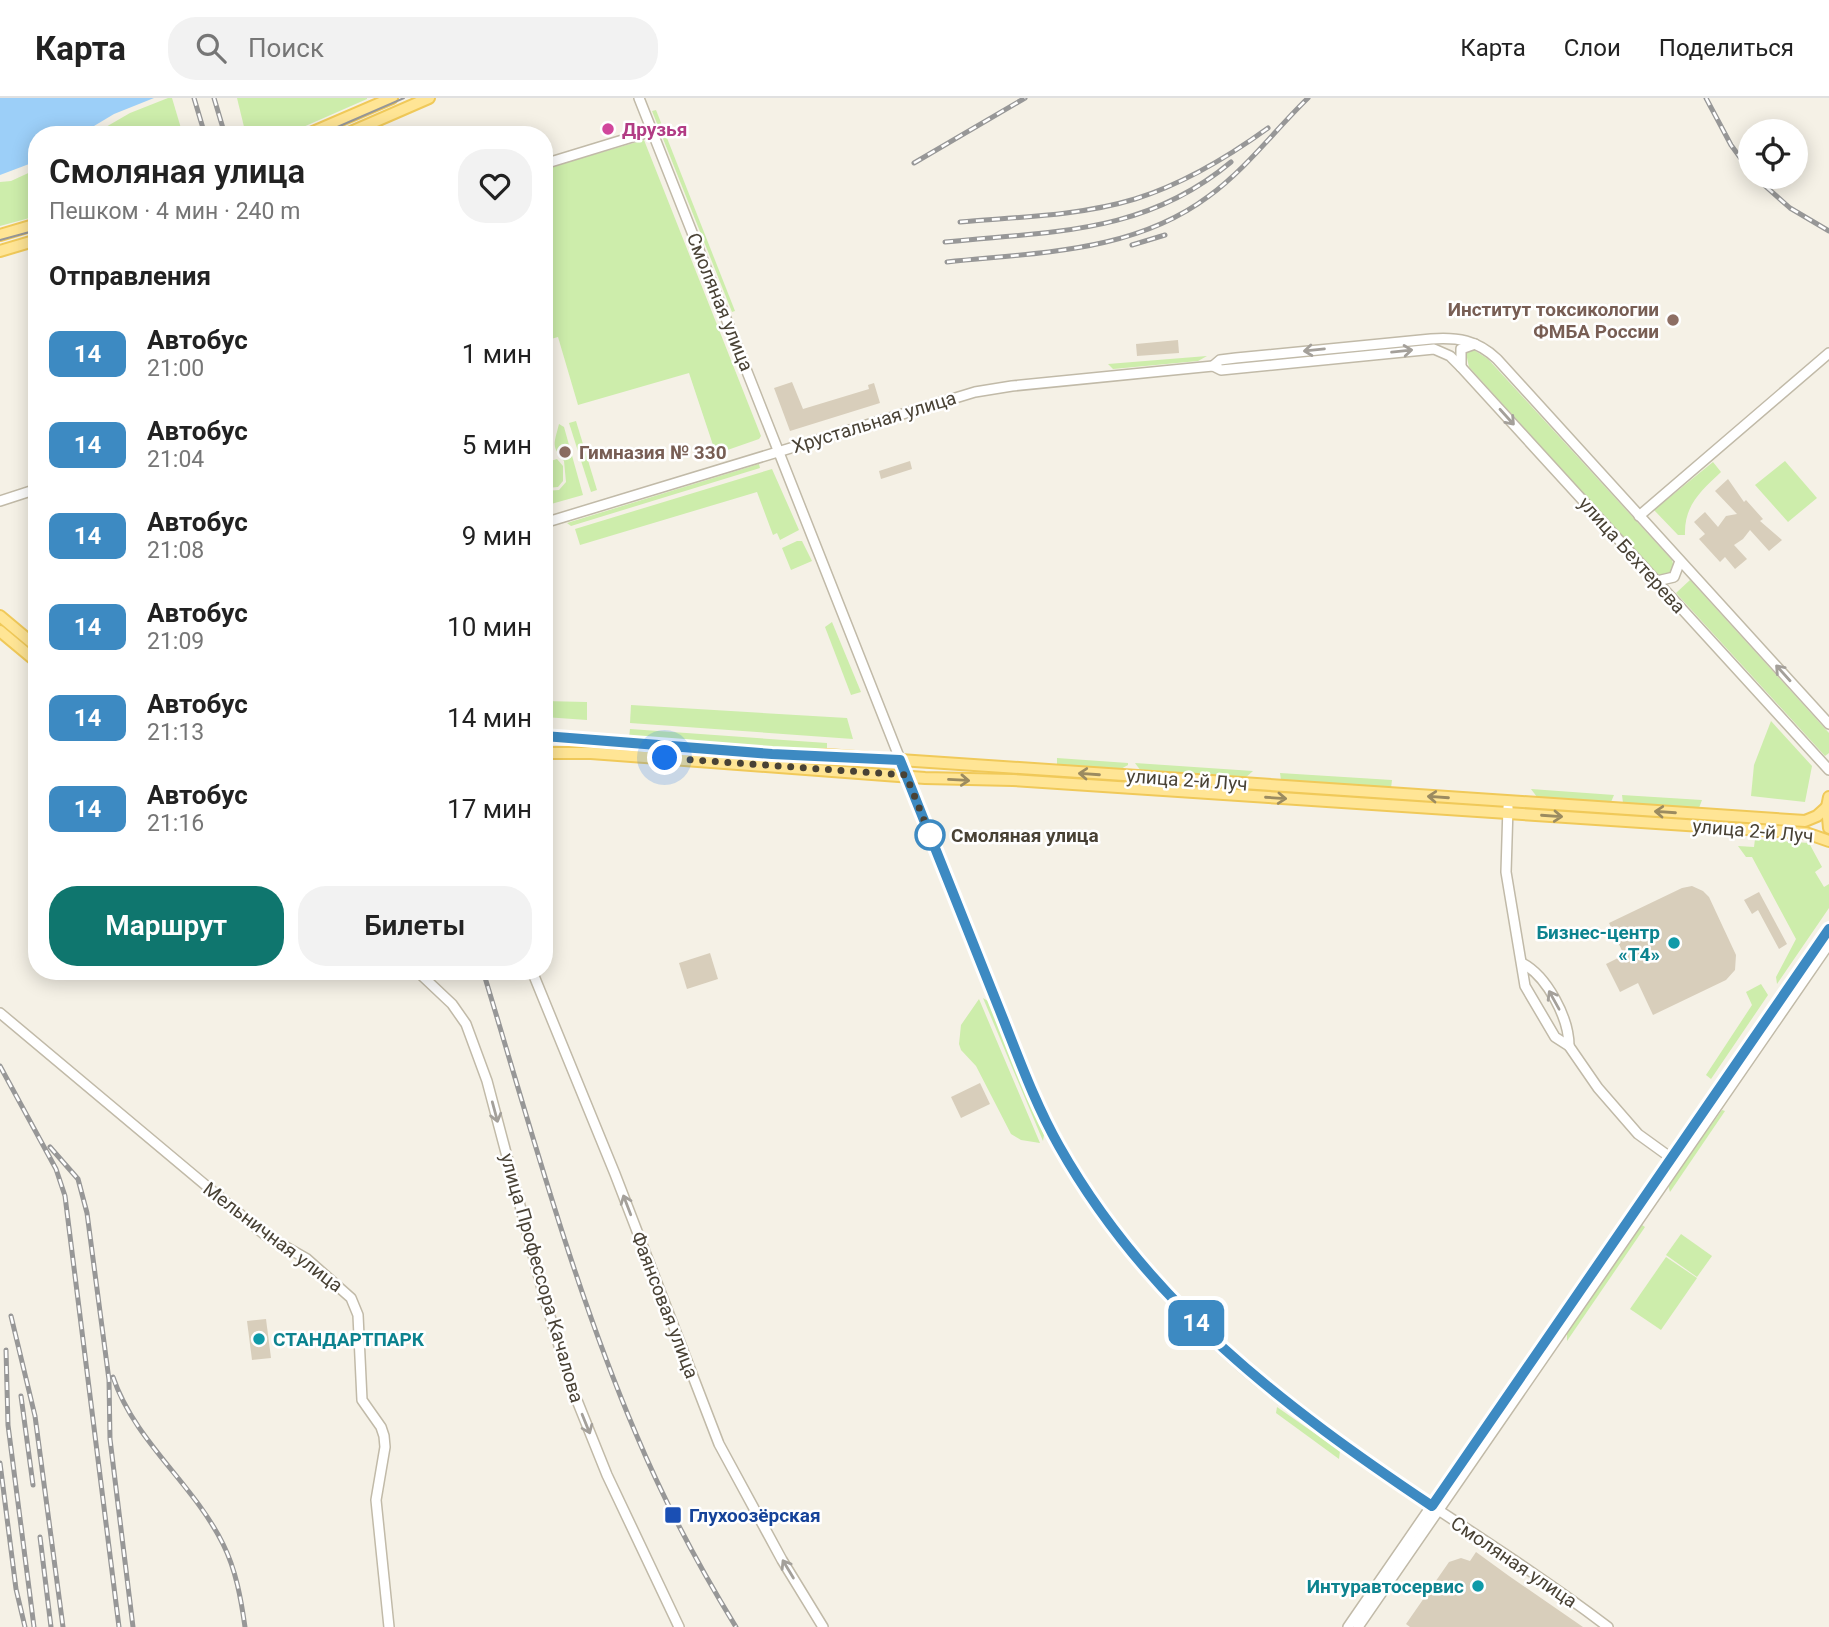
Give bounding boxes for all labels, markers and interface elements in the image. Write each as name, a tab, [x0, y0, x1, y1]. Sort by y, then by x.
search box	[168, 17, 658, 80]
text: Карта	[35, 29, 126, 68]
icon: search	[192, 29, 230, 67]
text: Поиск	[248, 33, 324, 63]
text: Карта	[1460, 34, 1526, 62]
text: Слои	[1564, 34, 1621, 62]
text: Поделиться	[1659, 34, 1794, 62]
place label: Друзья	[622, 118, 687, 141]
map controls	[1738, 119, 1808, 189]
button: locate	[1738, 119, 1808, 189]
marker: Друзья	[600, 121, 616, 137]
button: heart	[458, 149, 532, 223]
text: Смоляная улица	[49, 152, 305, 191]
text: Пешком · 4 мин · 240 m	[49, 198, 300, 225]
street label: Смоляная улица	[682, 229, 758, 375]
text: Отправления	[49, 261, 211, 291]
place label: Институт токсикологии ФМБА России	[1448, 298, 1659, 343]
marker: Институт токсикологии ФМБА России	[1665, 312, 1681, 328]
text: Автобус	[147, 325, 248, 355]
text: 1 мин	[462, 339, 532, 369]
text: 14	[74, 340, 101, 368]
one-way arrow	[1303, 344, 1326, 357]
one-way arrow	[1390, 344, 1413, 357]
text: 21:00	[147, 355, 204, 382]
street label: Хрустальная улица	[789, 386, 959, 458]
one-way arrow	[1499, 408, 1515, 426]
text: Автобус	[147, 416, 248, 446]
text: 5 мин	[462, 430, 532, 460]
text: 14	[74, 431, 101, 459]
place label: Гимназия № 330	[579, 441, 727, 464]
marker: Гимназия № 330	[557, 444, 573, 460]
text: 21:04	[147, 446, 204, 473]
street label: улица Бехтерева	[1574, 492, 1690, 618]
text: Автобус	[147, 507, 248, 537]
text: 9 мин	[462, 521, 532, 551]
text: 14	[74, 522, 101, 550]
text: 21:08	[147, 537, 204, 564]
text: Автобус	[147, 598, 248, 628]
text: 10 мин	[447, 612, 532, 642]
text: 14	[74, 613, 101, 641]
text: 21:09	[147, 628, 204, 655]
one-way arrow	[1775, 664, 1791, 682]
text: Автобус	[147, 689, 248, 719]
text: 14 мин	[447, 703, 532, 733]
text: 14	[74, 704, 101, 732]
text: 21:13	[147, 719, 204, 746]
your location	[647, 740, 682, 775]
street label: улица 2-й Луч	[1126, 764, 1248, 796]
one-way arrow	[1078, 767, 1101, 780]
one-way arrow	[947, 773, 970, 786]
text: Автобус	[147, 780, 248, 810]
one-way arrow	[1427, 790, 1450, 803]
one-way arrow	[1264, 791, 1287, 804]
text: 17 мин	[447, 794, 532, 824]
text: 14	[74, 795, 101, 823]
one-way arrow	[1654, 805, 1677, 818]
text: 21:16	[147, 810, 204, 837]
one-way arrow	[1540, 810, 1563, 823]
street label: улица 2-й Луч	[1692, 814, 1814, 848]
marker: Смоляная улица	[915, 820, 945, 850]
place label: Смоляная улица	[951, 824, 1099, 847]
button: Маршрут	[49, 886, 284, 966]
button: Билеты	[298, 886, 532, 966]
place label: Бизнес-центр «Т4»	[1536, 921, 1660, 966]
marker: Бизнес-центр «Т4»	[1666, 935, 1682, 951]
one-way arrow	[1547, 990, 1561, 1010]
one-way arrow	[489, 1100, 502, 1122]
street label: улица Профессора Качалова	[495, 1151, 589, 1405]
street label: Мельничная улица	[199, 1177, 347, 1297]
one-way arrow	[619, 1194, 632, 1216]
street label: Фаянсовая улица	[626, 1228, 704, 1382]
line badge: 14	[1164, 1300, 1228, 1346]
text: 14	[1182, 1309, 1210, 1337]
place label: СТАНДАРТПАРК	[273, 1328, 425, 1351]
marker: СТАНДАРТПАРК	[251, 1331, 267, 1347]
one-way arrow	[580, 1413, 593, 1434]
place label: Глухоозёрская	[689, 1504, 821, 1527]
marker: Глухоозёрская	[663, 1505, 683, 1525]
street label: Смоляная улица	[1447, 1511, 1581, 1613]
one-way arrow	[780, 1559, 794, 1579]
place label: Интуравтосервис	[1307, 1575, 1464, 1598]
marker: Интуравтосервис	[1470, 1578, 1486, 1594]

